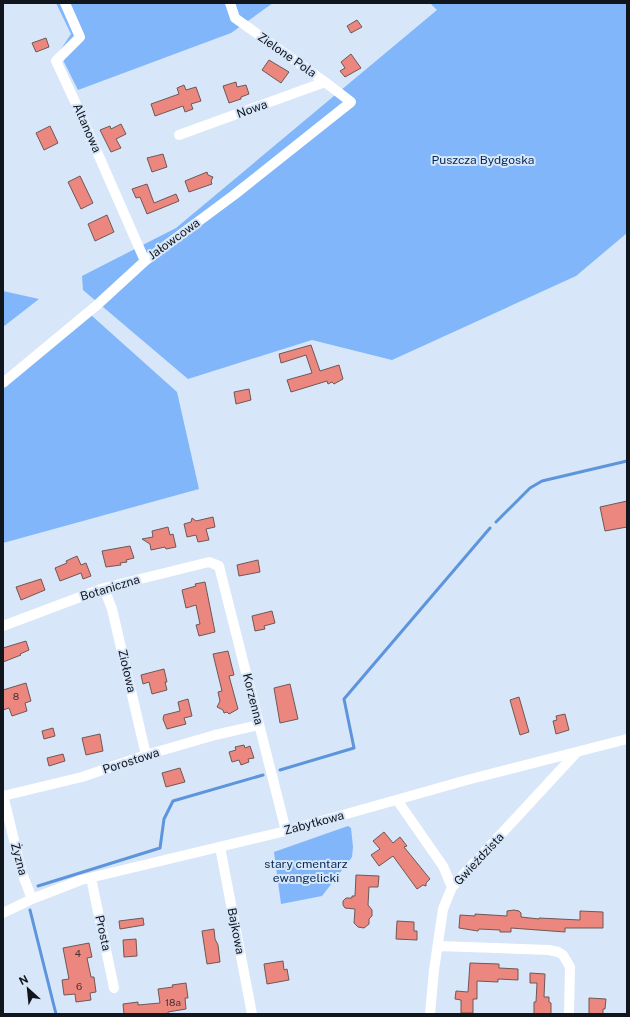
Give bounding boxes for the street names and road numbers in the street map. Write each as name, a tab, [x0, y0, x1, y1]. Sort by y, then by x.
street label: Zielone Pola	[255, 30, 319, 80]
street label: Nowa	[235, 97, 269, 121]
street label: Altanowa	[70, 101, 104, 155]
street label: Jałowcowa	[146, 216, 202, 262]
street label: Botaniczna	[79, 572, 141, 604]
street label: Ziołowa	[115, 648, 139, 694]
street label: Korzenna	[240, 672, 266, 726]
street label: Porostowa	[101, 745, 161, 777]
street label: Zabytkowa	[282, 808, 346, 838]
street label: Gwieździsta	[451, 830, 507, 888]
street label: Żyzna	[8, 841, 30, 877]
street label: Bajkowa	[225, 907, 247, 955]
street label: Prosta	[92, 914, 114, 952]

